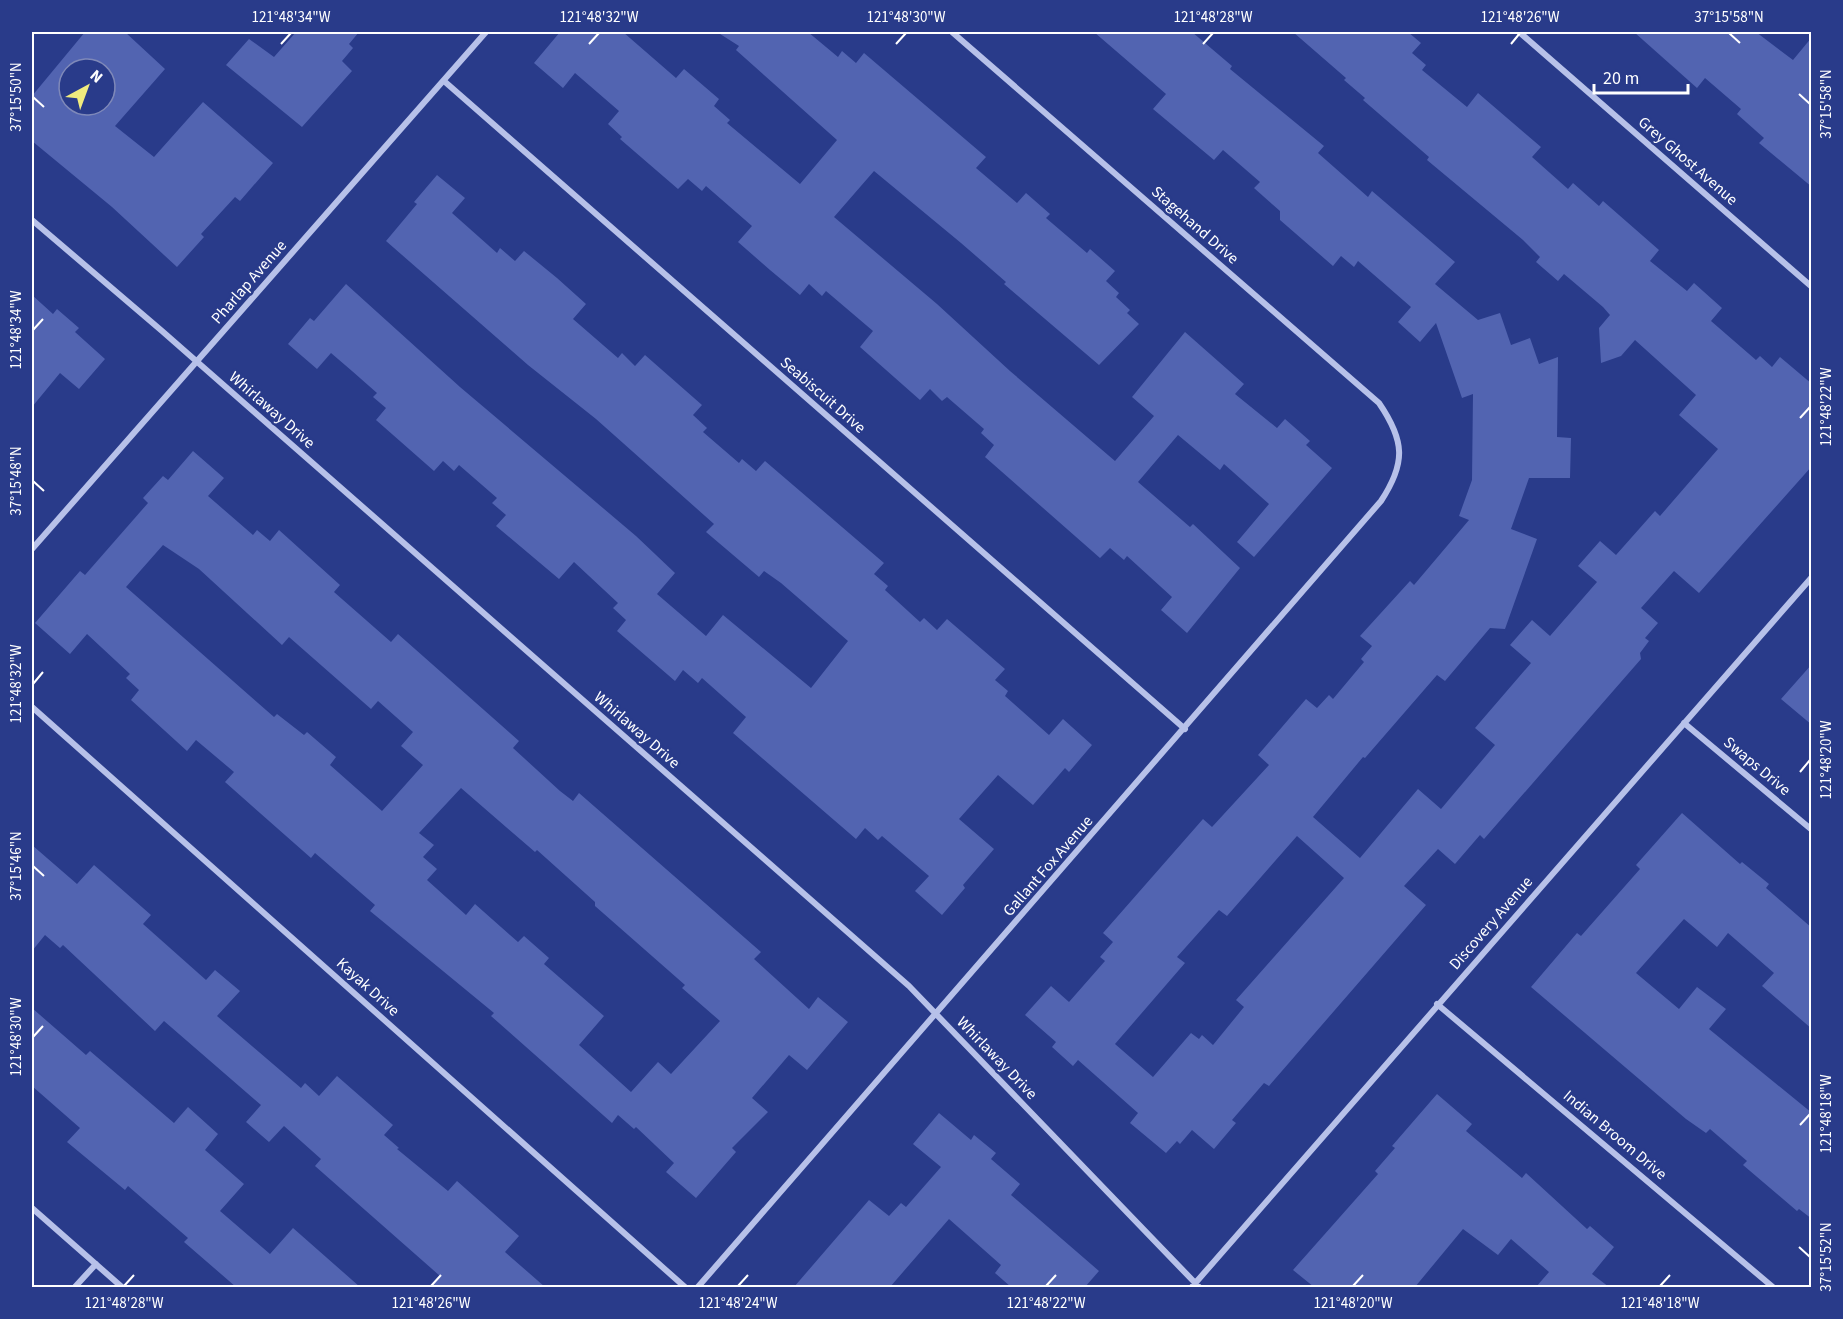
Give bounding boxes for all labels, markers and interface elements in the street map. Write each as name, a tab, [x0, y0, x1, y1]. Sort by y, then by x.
text: 121°48'34"W	[251, 7, 331, 28]
text: 121°48'32"W	[559, 7, 639, 28]
text: 121°48'30"W	[866, 7, 946, 28]
text: 121°48'28"W	[1173, 7, 1253, 28]
text: 121°48'26"W	[1480, 7, 1560, 28]
text: 37°15'58"N	[1694, 7, 1764, 28]
north arrow	[57, 57, 117, 117]
scale bar	[1594, 57, 1688, 95]
text: 37°15'50"N	[6, 62, 27, 132]
text: N	[85, 65, 107, 88]
text: 20 m	[1603, 66, 1639, 91]
text: 37°15'58"N	[1816, 69, 1837, 139]
street label: Grey Ghost Avenue	[1633, 112, 1743, 210]
street label: Stagehand Drive	[1147, 181, 1244, 269]
street label: Pharlap Avenue	[206, 235, 292, 329]
text: 121°48'34"W	[6, 290, 27, 370]
street label: Seabiscuit Drive	[775, 352, 871, 438]
street label: Whirlaway Drive	[224, 366, 320, 454]
text: 121°48'22"W	[1816, 367, 1837, 447]
text: 37°15'48"N	[6, 446, 27, 516]
text: 121°48'32"W	[6, 644, 27, 724]
street label: Whirlaway Drive	[589, 686, 685, 774]
text: 121°48'20"W	[1816, 720, 1837, 800]
street label: Swaps Drive	[1719, 731, 1795, 801]
street label: Gallant Fox Avenue	[998, 811, 1098, 921]
text: 37°15'46"N	[6, 831, 27, 901]
street label: Discovery Avenue	[1444, 871, 1538, 974]
street label: Kayak Drive	[332, 953, 405, 1021]
text: 121°48'30"W	[6, 997, 27, 1077]
street label: Whirlaway Drive	[952, 1012, 1042, 1104]
text: 121°48'18"W	[1816, 1074, 1837, 1154]
street label: Indian Broom Drive	[1558, 1085, 1672, 1185]
text: 37°15'52"N	[1816, 1222, 1837, 1292]
text: 121°48'28"W	[84, 1293, 164, 1314]
text: 121°48'26"W	[391, 1293, 471, 1314]
text: 121°48'24"W	[698, 1293, 778, 1314]
text: 121°48'22"W	[1006, 1293, 1086, 1314]
text: 121°48'20"W	[1313, 1293, 1393, 1314]
text: 121°48'18"W	[1620, 1293, 1700, 1314]

